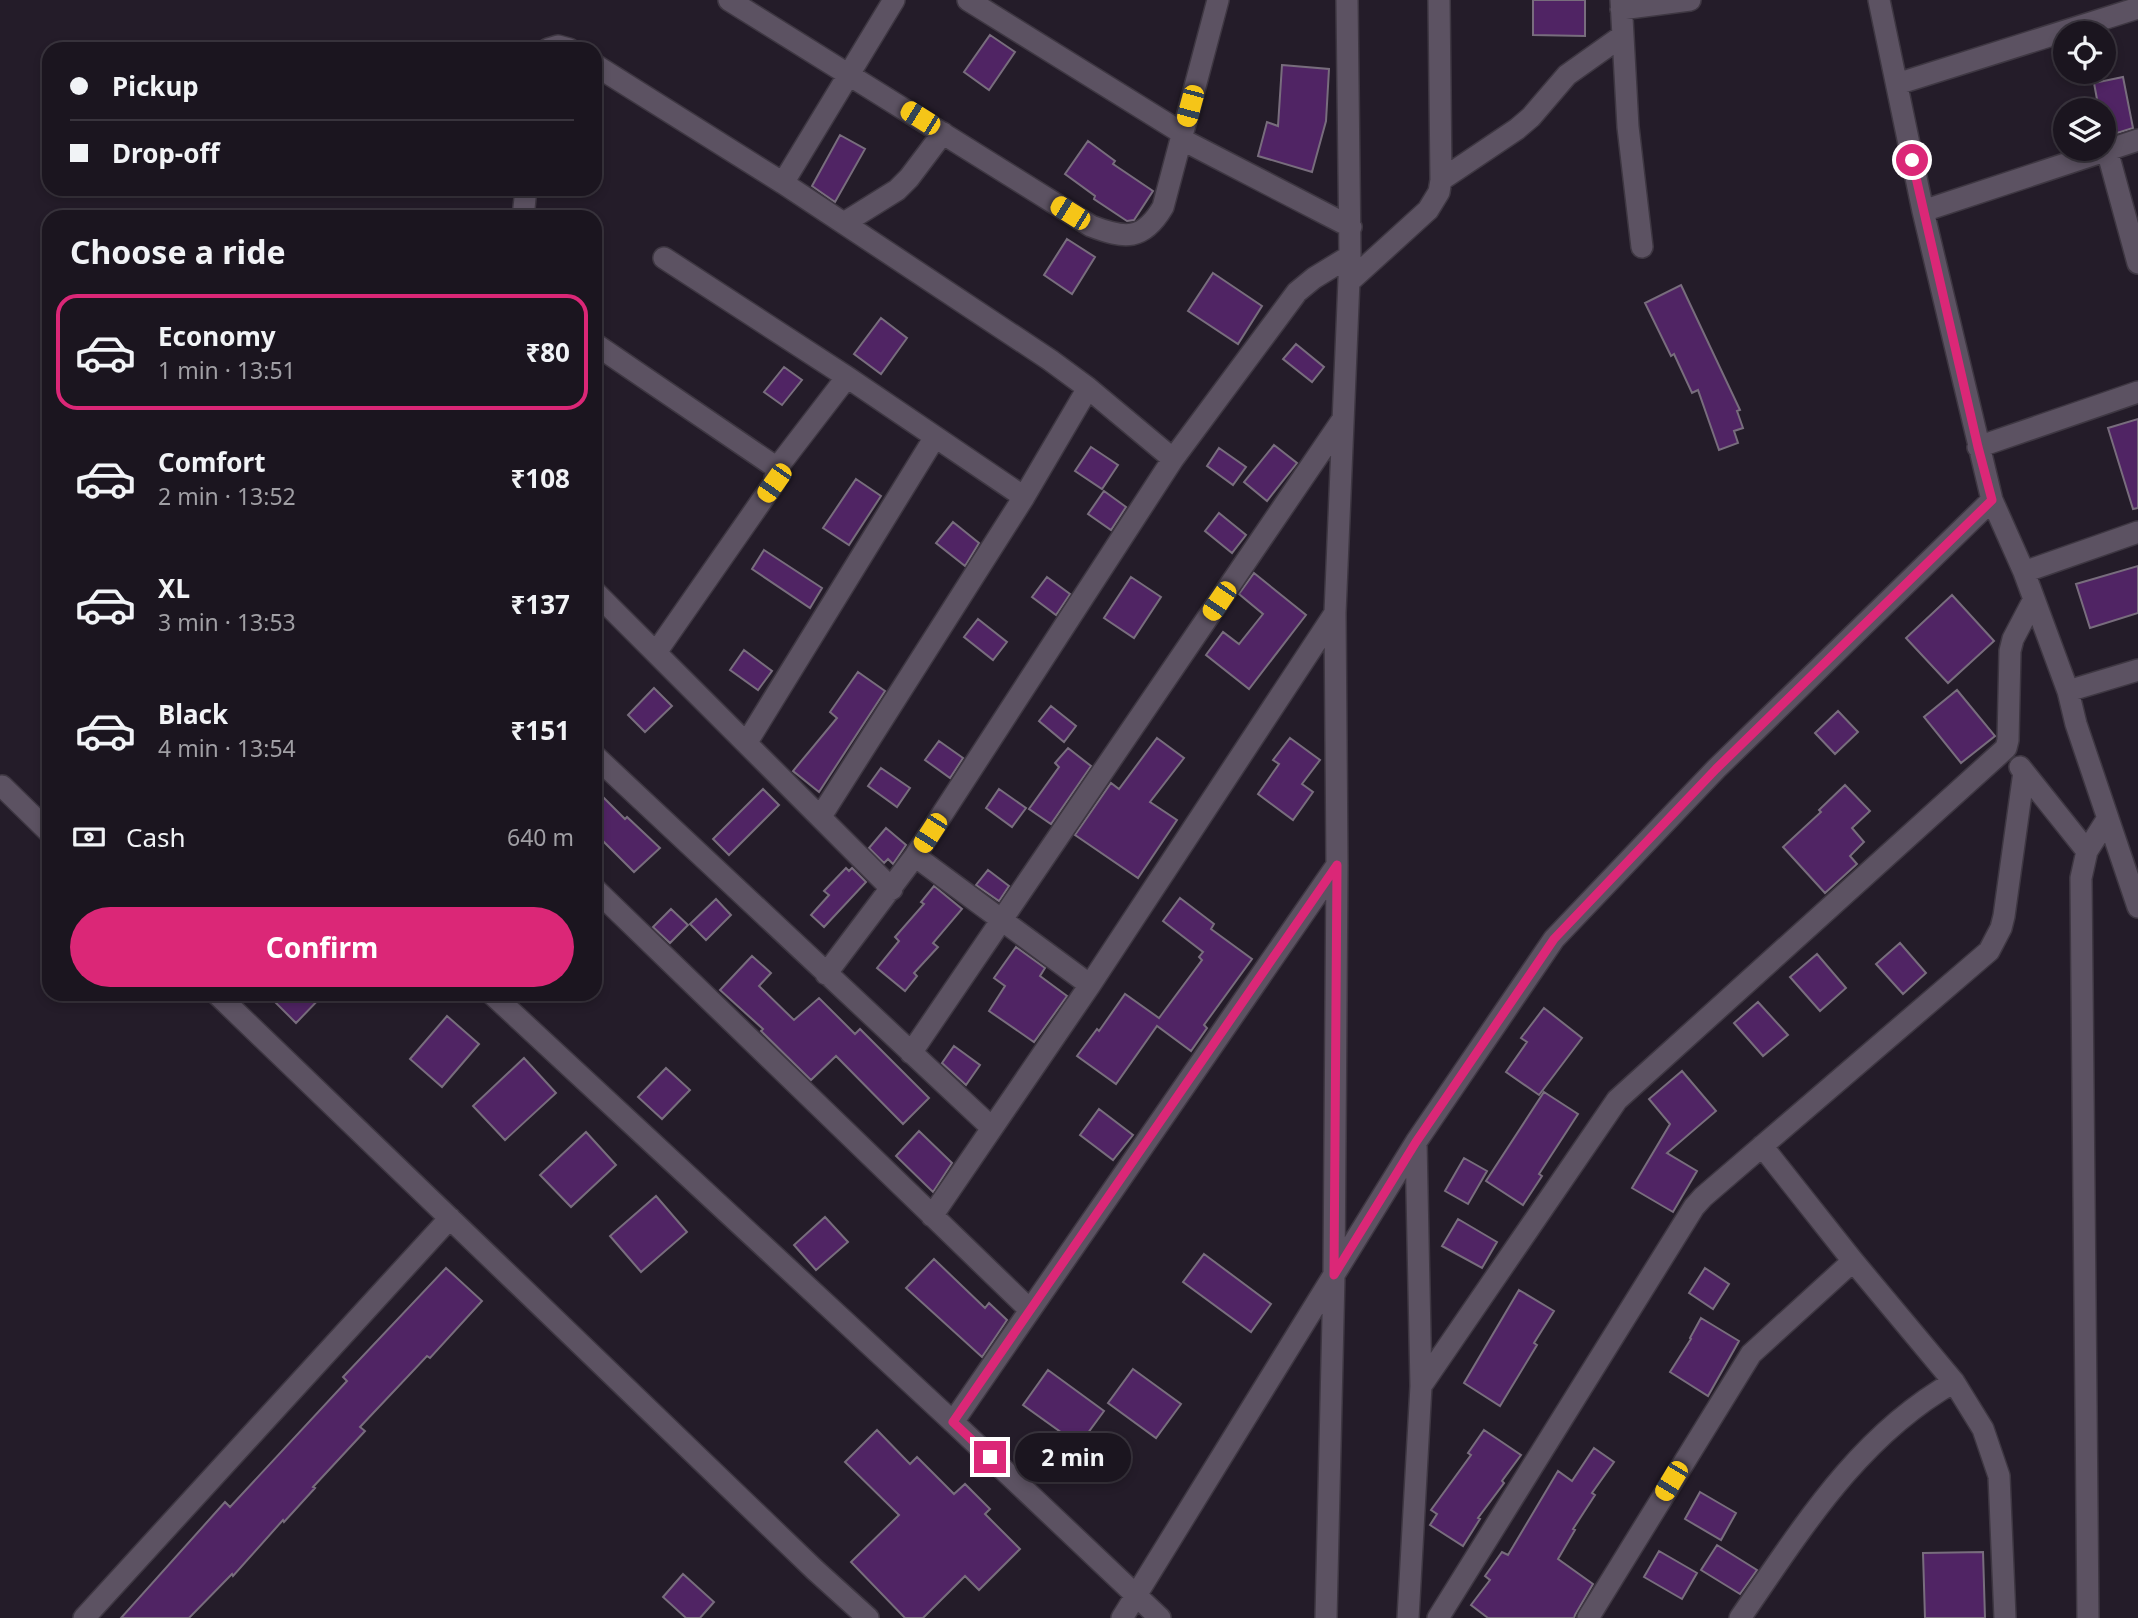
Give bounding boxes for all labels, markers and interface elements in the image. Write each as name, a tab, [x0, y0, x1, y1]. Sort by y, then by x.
map controls	[2053, 21, 2116, 161]
button: locate	[2053, 21, 2116, 84]
text: Pickup	[112, 68, 199, 104]
car	[1175, 83, 1206, 129]
car	[897, 98, 944, 138]
button: layers	[2053, 98, 2116, 161]
text: Drop-off	[112, 135, 219, 171]
route start	[1896, 144, 1928, 176]
car	[1047, 193, 1094, 233]
text: Choose a ride	[70, 230, 286, 273]
text: Economy	[158, 318, 276, 354]
icon: car	[74, 321, 137, 384]
text: ₹80	[525, 334, 570, 370]
text: 1 min · 13:51	[158, 354, 296, 386]
text: Comfort	[158, 444, 266, 480]
icon: car	[74, 447, 137, 510]
text: ₹108	[511, 460, 570, 496]
car	[754, 460, 795, 506]
text: 2 min · 13:52	[158, 480, 296, 512]
text: XL	[158, 570, 190, 606]
icon: car	[74, 573, 137, 636]
car	[1199, 578, 1240, 624]
text: ₹137	[511, 586, 570, 622]
text: 3 min · 13:53	[158, 606, 296, 638]
text: Black	[158, 696, 228, 732]
icon: car	[74, 699, 137, 762]
text: ₹151	[511, 712, 570, 748]
text: 4 min · 13:54	[158, 732, 296, 764]
car	[910, 810, 951, 856]
icon: cash	[70, 818, 108, 856]
text: Cash	[126, 819, 186, 855]
text: 640 m	[507, 821, 574, 853]
button: Confirm	[70, 907, 574, 987]
callout: 2 min	[1014, 1432, 1130, 1482]
route end	[974, 1441, 1006, 1473]
text: 2 min	[1041, 1441, 1105, 1473]
car	[1652, 1458, 1691, 1504]

